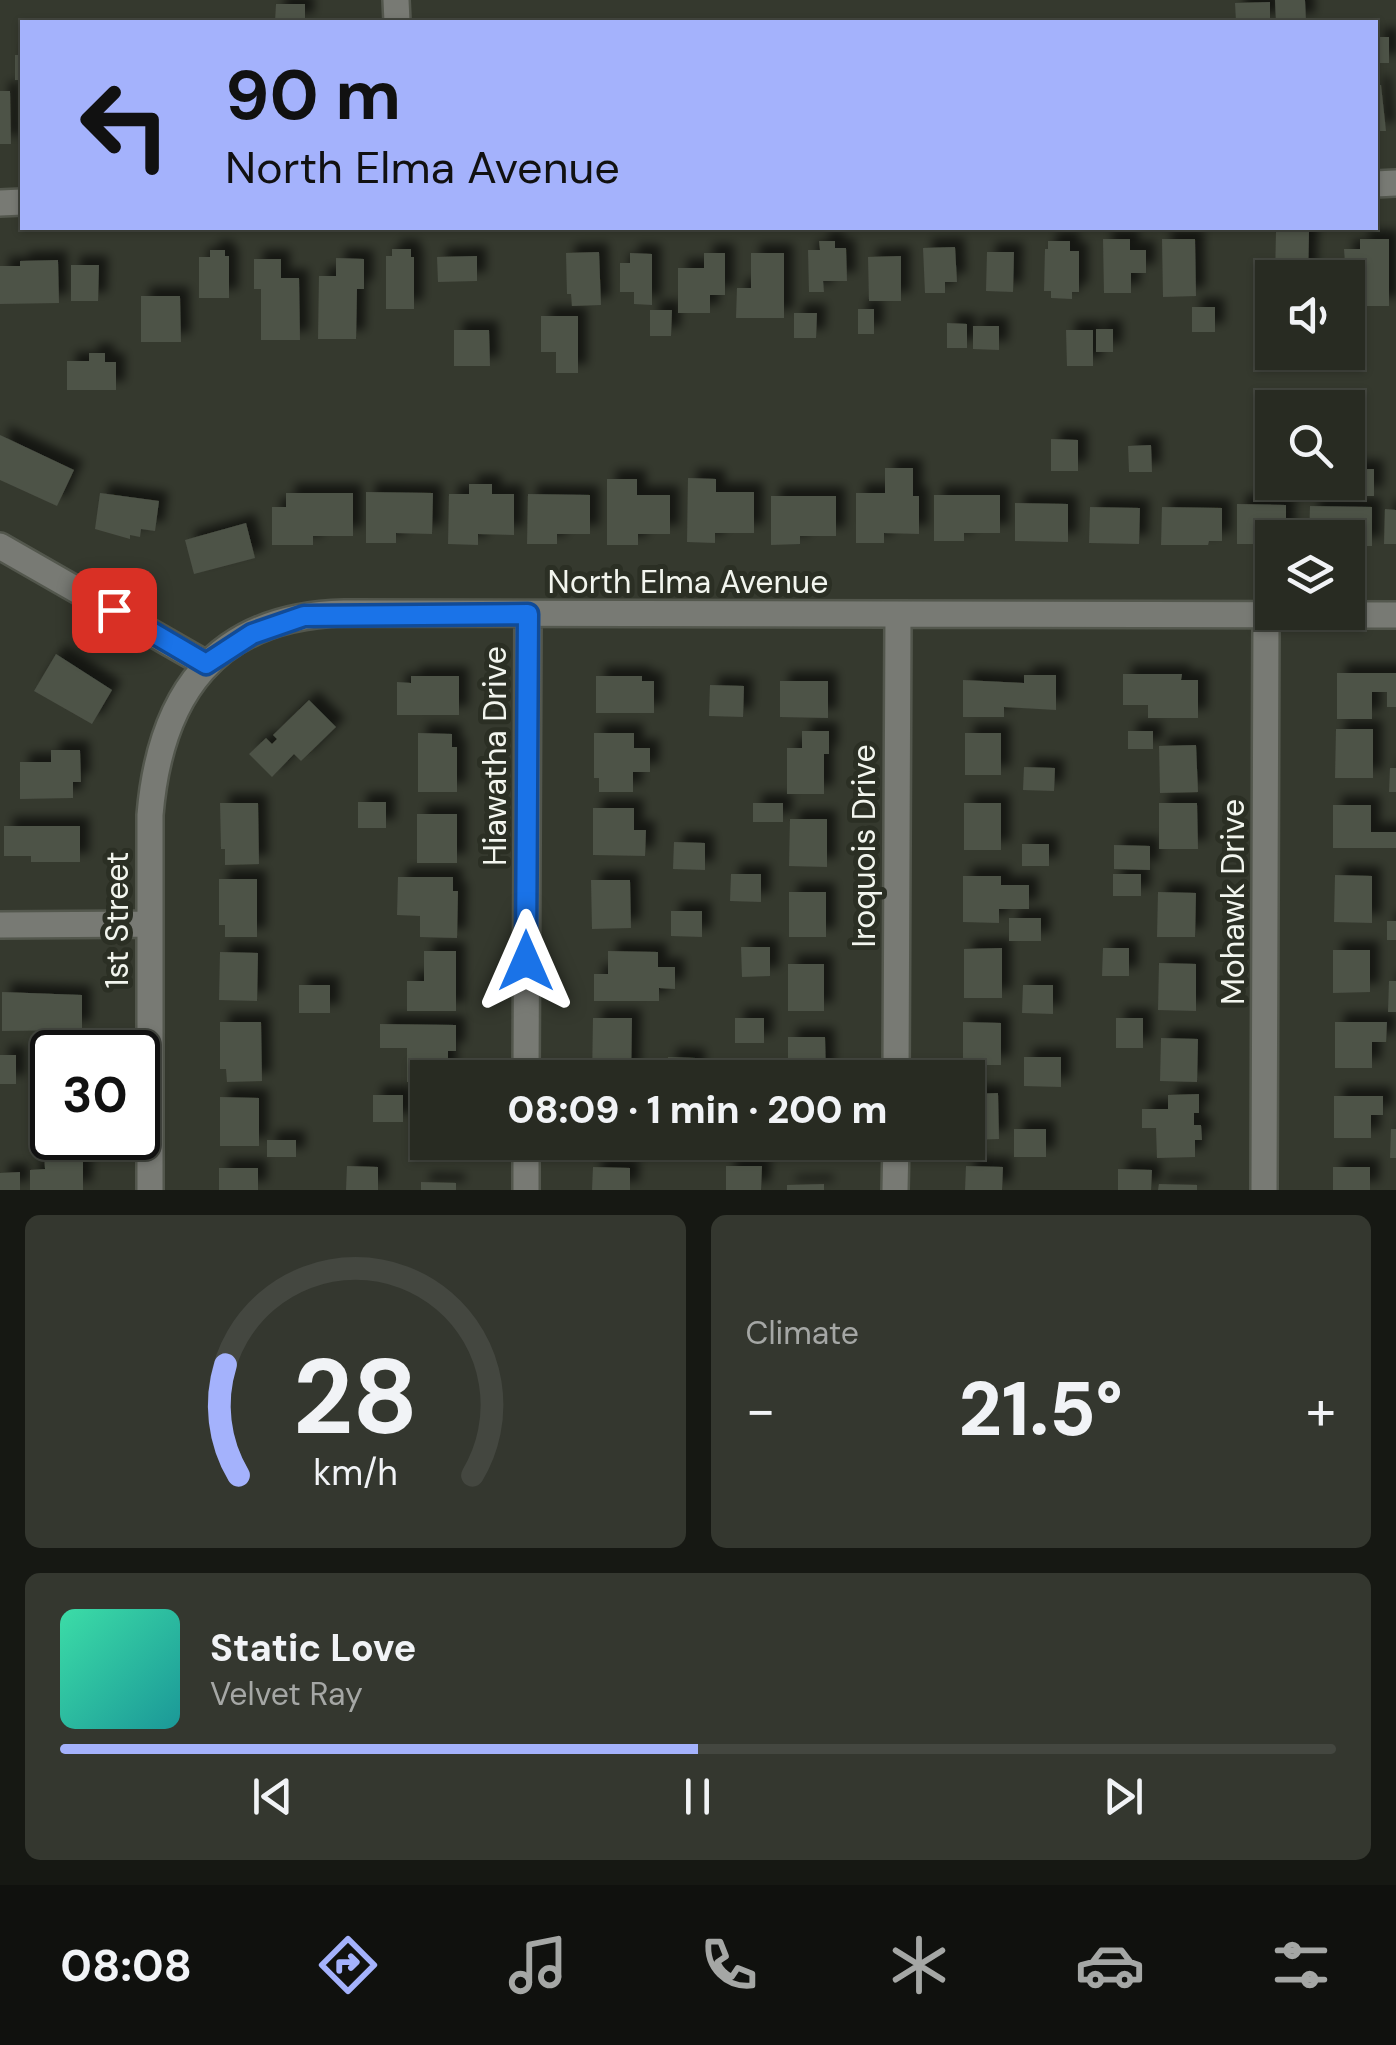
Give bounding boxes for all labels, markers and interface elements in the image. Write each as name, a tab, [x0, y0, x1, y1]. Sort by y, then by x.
text: 90 m	[225, 50, 401, 141]
icon: left	[60, 60, 190, 190]
text: North Elma Avenue	[225, 138, 620, 197]
map controls	[1255, 260, 1365, 630]
button: sound	[1255, 260, 1365, 370]
button: search	[1255, 390, 1365, 500]
button: layers	[1255, 520, 1365, 630]
street label: North Elma Avenue	[548, 561, 828, 603]
pin	[72, 568, 157, 653]
icon: arrive	[87, 583, 142, 638]
street label: Hiawatha Drive	[474, 646, 516, 866]
street label: Iroquois Drive	[843, 744, 885, 948]
street label: Mohawk Drive	[1212, 799, 1254, 1005]
street label: 1st Street	[96, 851, 138, 989]
position arrow	[474, 909, 578, 1013]
speed limit sign: 30	[30, 1030, 160, 1160]
text: 08:09 · 1 min · 200 m	[508, 1085, 887, 1135]
text: Climate	[746, 1312, 859, 1354]
text: 28	[293, 1330, 418, 1465]
text: 21.5°	[959, 1361, 1123, 1458]
text: −	[746, 1374, 776, 1446]
text: +	[1306, 1374, 1336, 1446]
text: km/h	[313, 1450, 397, 1496]
text: Static Love	[210, 1623, 416, 1673]
text: Velvet Ray	[210, 1673, 363, 1715]
icon: previous	[245, 1769, 300, 1824]
icon: pause	[670, 1769, 725, 1824]
icon: next	[1096, 1769, 1151, 1824]
icon: directions	[313, 1930, 383, 2000]
icon: music	[503, 1930, 573, 2000]
icon: phone	[694, 1930, 764, 2000]
icon: climate	[884, 1930, 954, 2000]
icon: car	[1075, 1930, 1145, 2000]
icon: filters	[1266, 1930, 1336, 2000]
text: 08:08	[60, 1936, 192, 1995]

